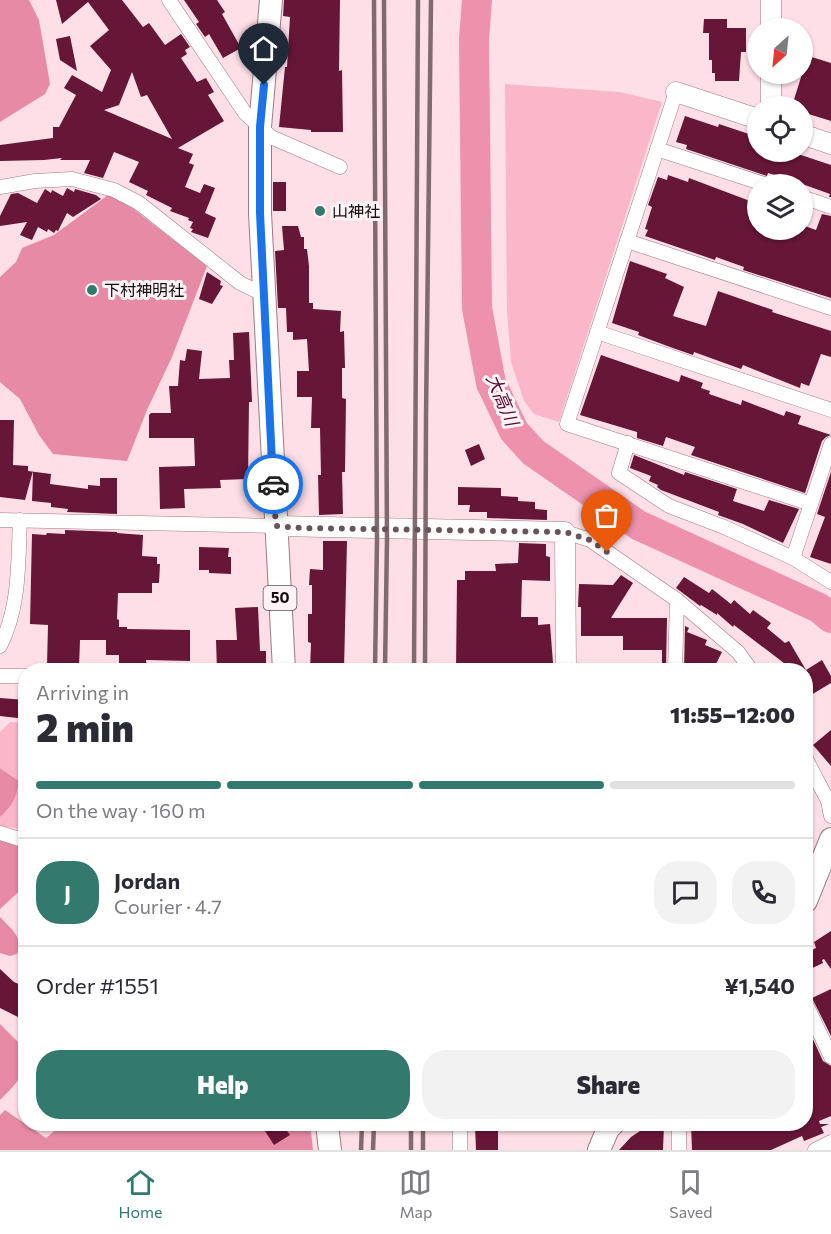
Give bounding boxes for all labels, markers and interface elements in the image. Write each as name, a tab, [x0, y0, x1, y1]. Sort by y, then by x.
north arrow	[747, 18, 813, 84]
map controls	[747, 18, 813, 240]
pin	[238, 23, 289, 85]
icon: home	[247, 32, 280, 65]
button: locate	[747, 96, 813, 162]
button: layers	[747, 174, 813, 240]
place label: 山神社	[332, 201, 380, 220]
marker: 山神社	[313, 204, 327, 218]
place label: 下村神明社	[104, 280, 184, 299]
marker: 下村神明社	[85, 283, 99, 297]
water label: 大高川	[482, 370, 524, 431]
courier	[243, 454, 303, 514]
icon: car	[257, 468, 290, 501]
pin	[581, 490, 632, 552]
icon: bag	[590, 499, 623, 532]
road number: 50	[264, 586, 296, 610]
text: Arriving in	[36, 680, 129, 704]
text: 11:55–12:00	[670, 701, 795, 728]
text: 2 min	[36, 702, 134, 750]
text: On the way · 160 m	[36, 798, 205, 822]
button: chat	[654, 861, 717, 924]
button: phone	[732, 861, 795, 924]
text: Jordan	[114, 867, 180, 894]
text: J	[64, 879, 71, 906]
text: Courier · 4.7	[114, 894, 222, 918]
text: Order #1551	[36, 972, 159, 999]
text: ¥1,540	[725, 972, 795, 999]
button: Help	[36, 1050, 410, 1119]
button: Share	[422, 1050, 795, 1119]
tab: Home	[118, 1166, 162, 1221]
tab: Map	[399, 1166, 432, 1221]
tab: Saved	[669, 1166, 713, 1221]

